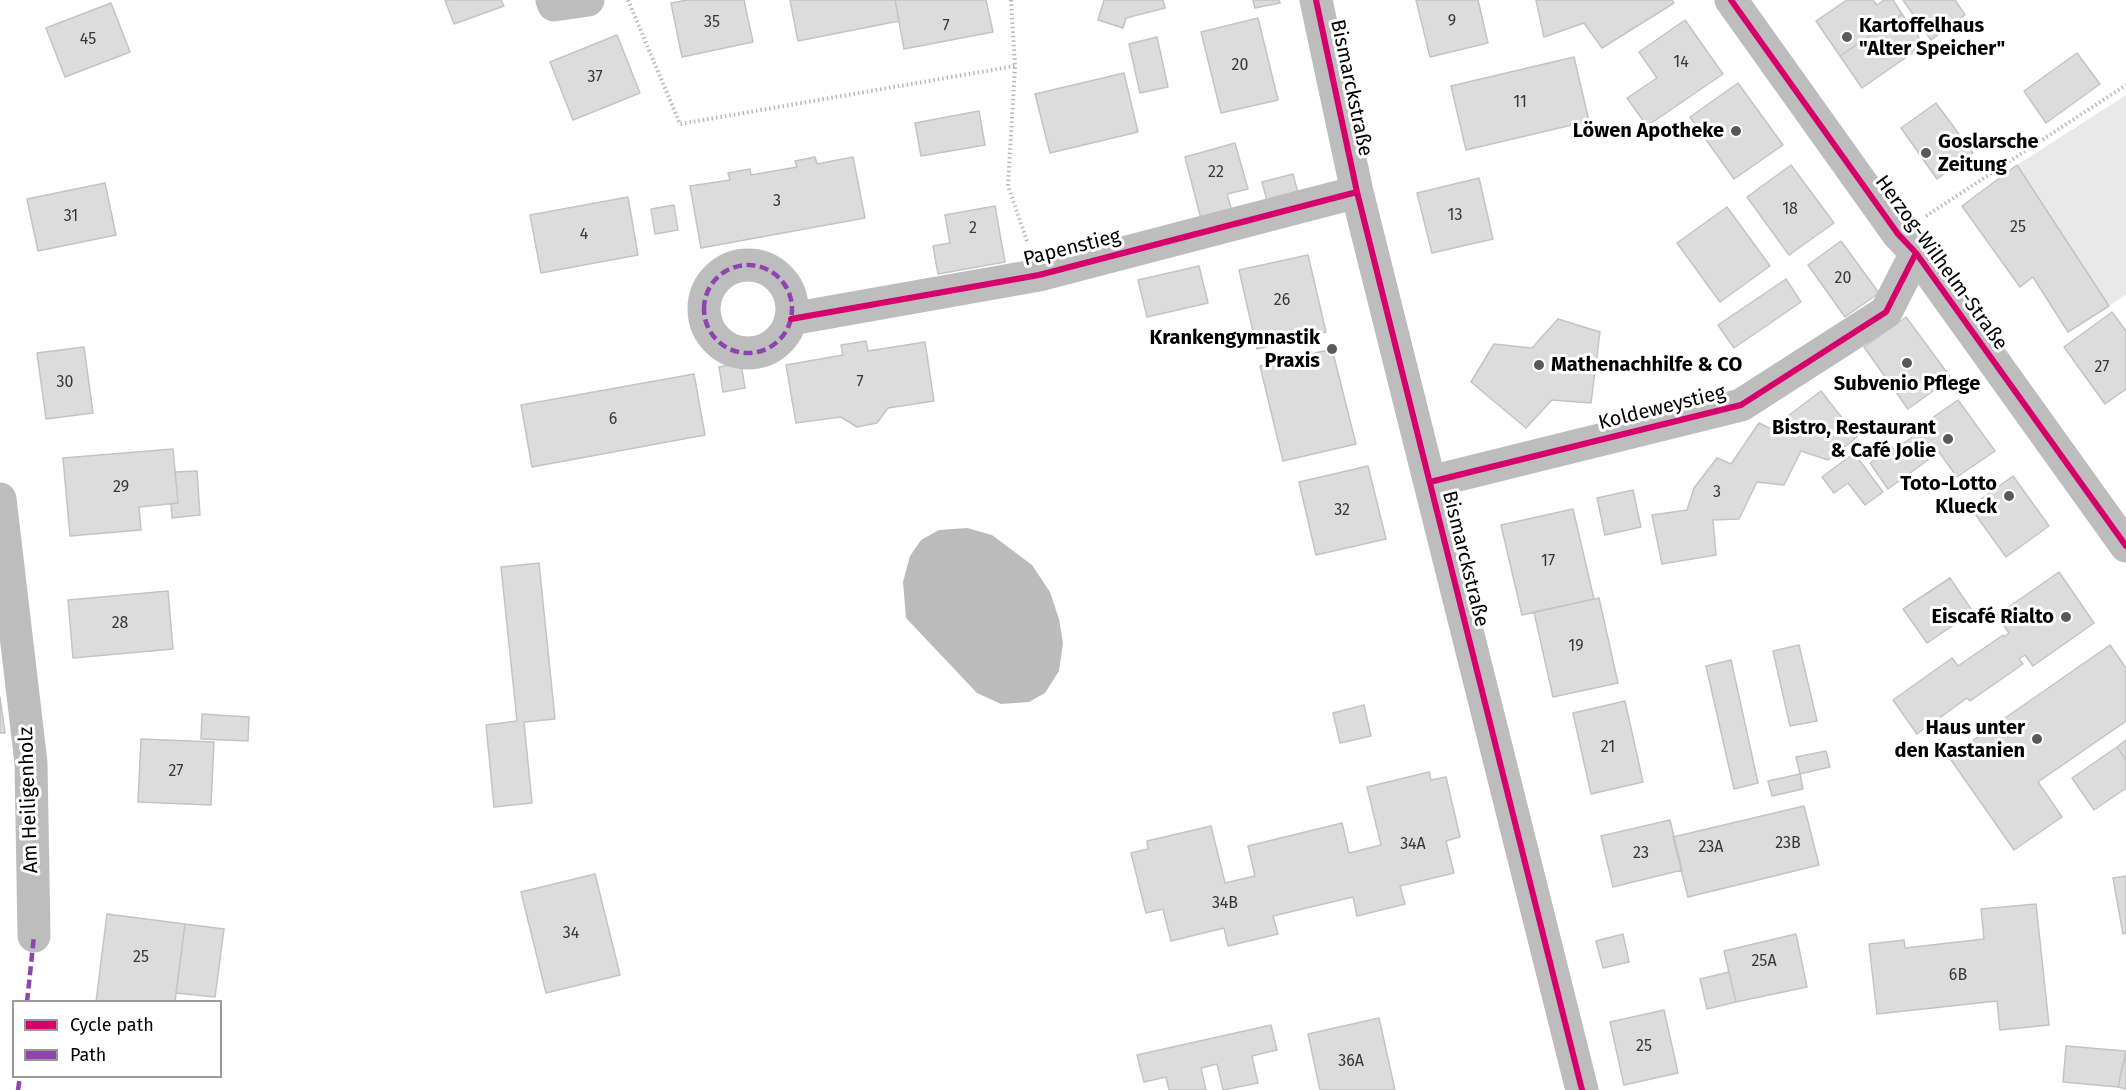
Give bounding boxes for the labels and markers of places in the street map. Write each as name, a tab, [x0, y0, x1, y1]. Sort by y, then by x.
place label: Kartoffelhaus "Alter Speicher"	[1859, 14, 2005, 61]
marker: Kartoffelhaus "Alter Speicher"	[1840, 30, 1854, 44]
place label: Löwen Apotheke	[1573, 119, 1724, 143]
marker: Löwen Apotheke	[1729, 124, 1743, 138]
place label: Goslarsche Zeitung	[1938, 130, 2039, 177]
marker: Goslarsche Zeitung	[1919, 146, 1933, 160]
place label: Krankengymnastik Praxis	[1150, 326, 1320, 373]
marker: Krankengymnastik Praxis	[1325, 342, 1339, 356]
place label: Mathenachhilfe & CO	[1551, 353, 1742, 377]
marker: Subvenio Pflege	[1900, 356, 1914, 370]
marker: Mathenachhilfe & CO	[1532, 358, 1546, 372]
place label: Subvenio Pflege	[1834, 372, 1980, 396]
place label: Bistro, Restaurant & Café Jolie	[1772, 416, 1936, 463]
marker: Bistro, Restaurant & Café Jolie	[1941, 432, 1955, 446]
place label: Toto-Lotto Klueck	[1900, 472, 1997, 519]
marker: Toto-Lotto Klueck	[2002, 489, 2016, 503]
place label: Eiscafé Rialto	[1931, 605, 2054, 629]
marker: Eiscafé Rialto	[2059, 610, 2073, 624]
place label: Haus unter den Kastanien	[1895, 716, 2025, 763]
marker: Haus unter den Kastanien	[2030, 732, 2044, 746]

